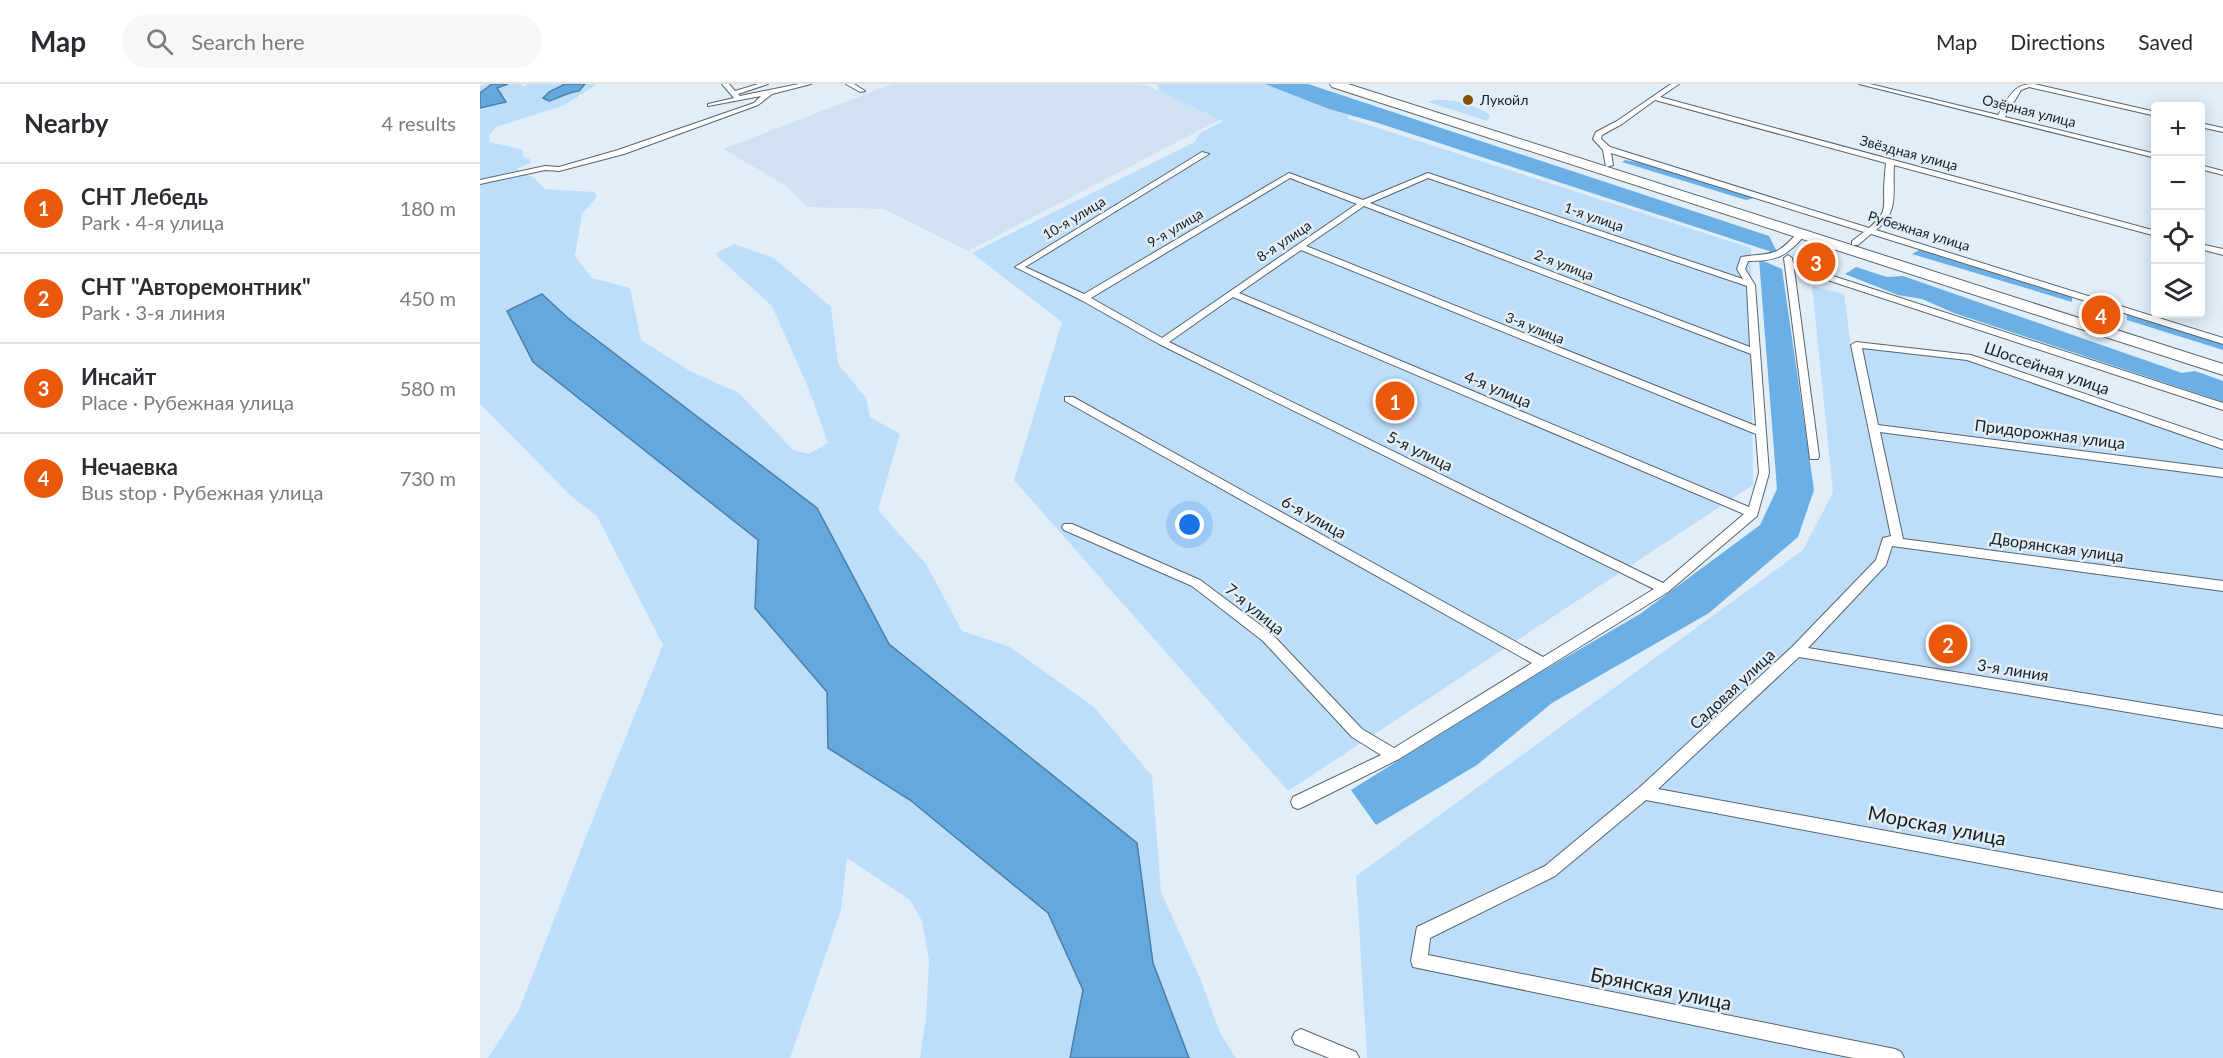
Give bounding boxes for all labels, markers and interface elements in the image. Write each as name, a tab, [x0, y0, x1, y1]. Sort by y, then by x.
search box	[122, 14, 542, 68]
text: Map	[30, 24, 86, 58]
icon: search	[143, 25, 176, 58]
text: Search here	[191, 28, 305, 55]
text: Map	[1936, 29, 1977, 54]
text: Directions	[2010, 29, 2105, 54]
text: Saved	[2138, 29, 2193, 54]
place label: Лукойл	[1479, 91, 1528, 108]
street label: Озёрная улица	[1980, 91, 2078, 130]
marker: Лукойл	[1461, 93, 1475, 107]
map controls	[2151, 102, 2205, 318]
button: +	[2151, 102, 2205, 156]
text: Nearby	[24, 107, 109, 139]
text: 4 results	[381, 111, 456, 135]
street label: Звёздная улица	[1858, 131, 1960, 174]
button: −	[2151, 156, 2205, 210]
text: СНТ Лебедь	[81, 183, 208, 210]
street label: 10-я улица	[1039, 192, 1108, 243]
text: 1	[38, 196, 49, 220]
text: 180 m	[400, 196, 456, 220]
street label: 1-я улица	[1562, 198, 1626, 235]
street label: 9-я улица	[1144, 204, 1206, 251]
street label: Рубежная улица	[1866, 207, 1972, 254]
text: Park · 4-я улица	[81, 210, 224, 234]
button: locate	[2151, 210, 2205, 264]
street label: 8-я улица	[1253, 216, 1314, 265]
pin: 3	[1796, 240, 1836, 285]
street label: 2-я улица	[1532, 245, 1596, 284]
button: layers	[2151, 264, 2205, 318]
text: СНТ "Авторемонтник"	[81, 273, 311, 300]
text: 2	[38, 286, 49, 310]
text: 450 m	[400, 286, 456, 310]
pin: 4	[2082, 292, 2120, 338]
text: Park · 3-я линия	[81, 300, 225, 324]
street label: 3-я улица	[1503, 308, 1567, 347]
street label: Шоссейная улица	[1982, 337, 2112, 398]
text: Инсайт	[81, 363, 156, 390]
street label: 4-я улица	[1462, 366, 1535, 411]
text: 3	[38, 376, 49, 400]
text: 580 m	[400, 376, 456, 400]
pin: 1	[1376, 378, 1414, 424]
text: Place · Рубежная улица	[81, 390, 294, 414]
street label: Придорожная улица	[1974, 415, 2126, 452]
street label: 5-я улица	[1384, 426, 1456, 475]
text: Нечаевка	[81, 453, 178, 480]
text: 4	[38, 466, 49, 490]
text: 730 m	[400, 466, 456, 490]
text: Bus stop · Рубежная улица	[81, 480, 324, 504]
street label: 6-я улица	[1279, 491, 1350, 542]
your location	[1175, 510, 1204, 539]
street label: Дворянская улица	[1989, 528, 2125, 565]
street label: 7-я улица	[1222, 579, 1289, 638]
pin: 2	[1928, 622, 1968, 666]
street label: Садовая улица	[1685, 645, 1778, 733]
street label: 3-я линия	[1976, 655, 2050, 685]
street label: Морская улица	[1866, 800, 2008, 850]
street label: Брянская улица	[1588, 961, 1734, 1015]

